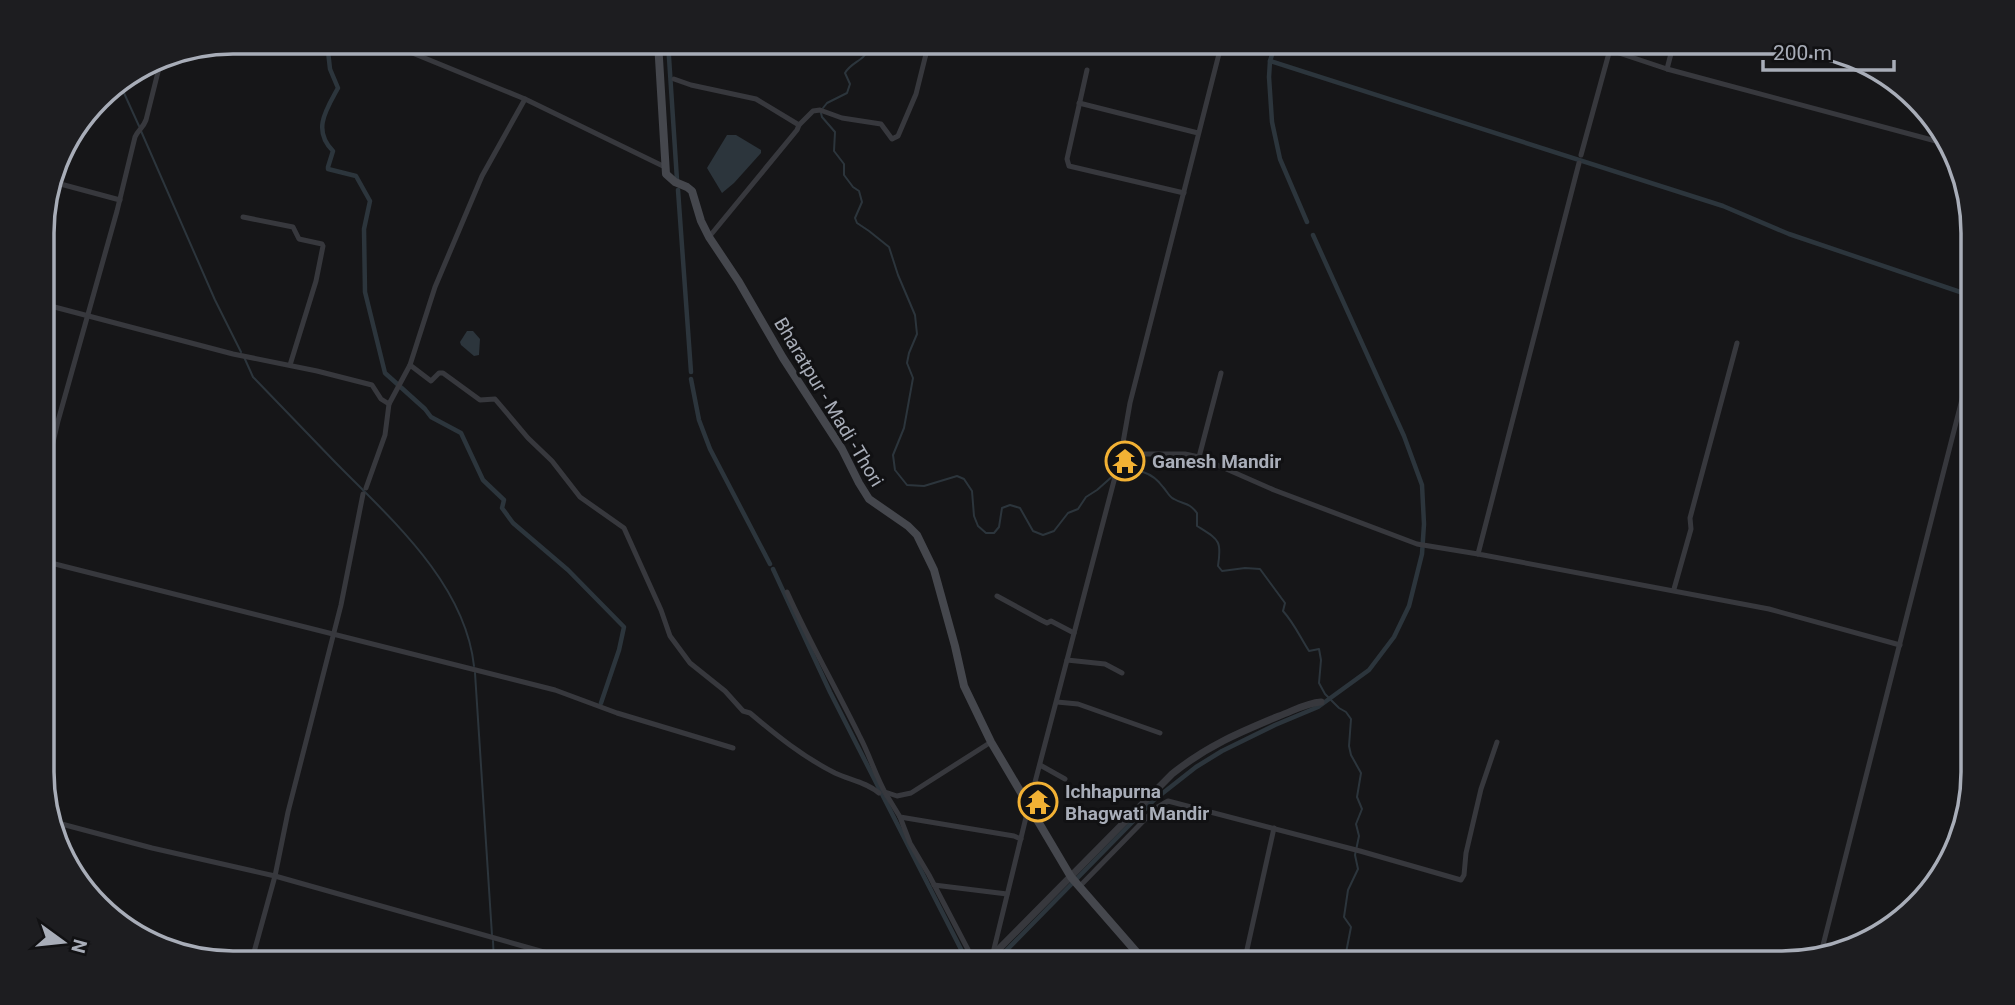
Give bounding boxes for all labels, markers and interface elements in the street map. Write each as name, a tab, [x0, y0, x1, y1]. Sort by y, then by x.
scale bar	[1763, 28, 1894, 72]
text: 200 m	[1773, 41, 1832, 65]
street label: Bharatpur - Madi -Thori	[769, 313, 889, 491]
temple icon: Ganesh Mandir	[1104, 440, 1146, 482]
place label: Ganesh Mandir	[1152, 450, 1281, 473]
place label: Ichhapurna Bhagwati Mandir	[1065, 780, 1209, 825]
temple icon: Ichhapurna Bhagwati Mandir	[1017, 781, 1059, 823]
north arrow	[28, 907, 98, 977]
text: N	[66, 937, 92, 956]

